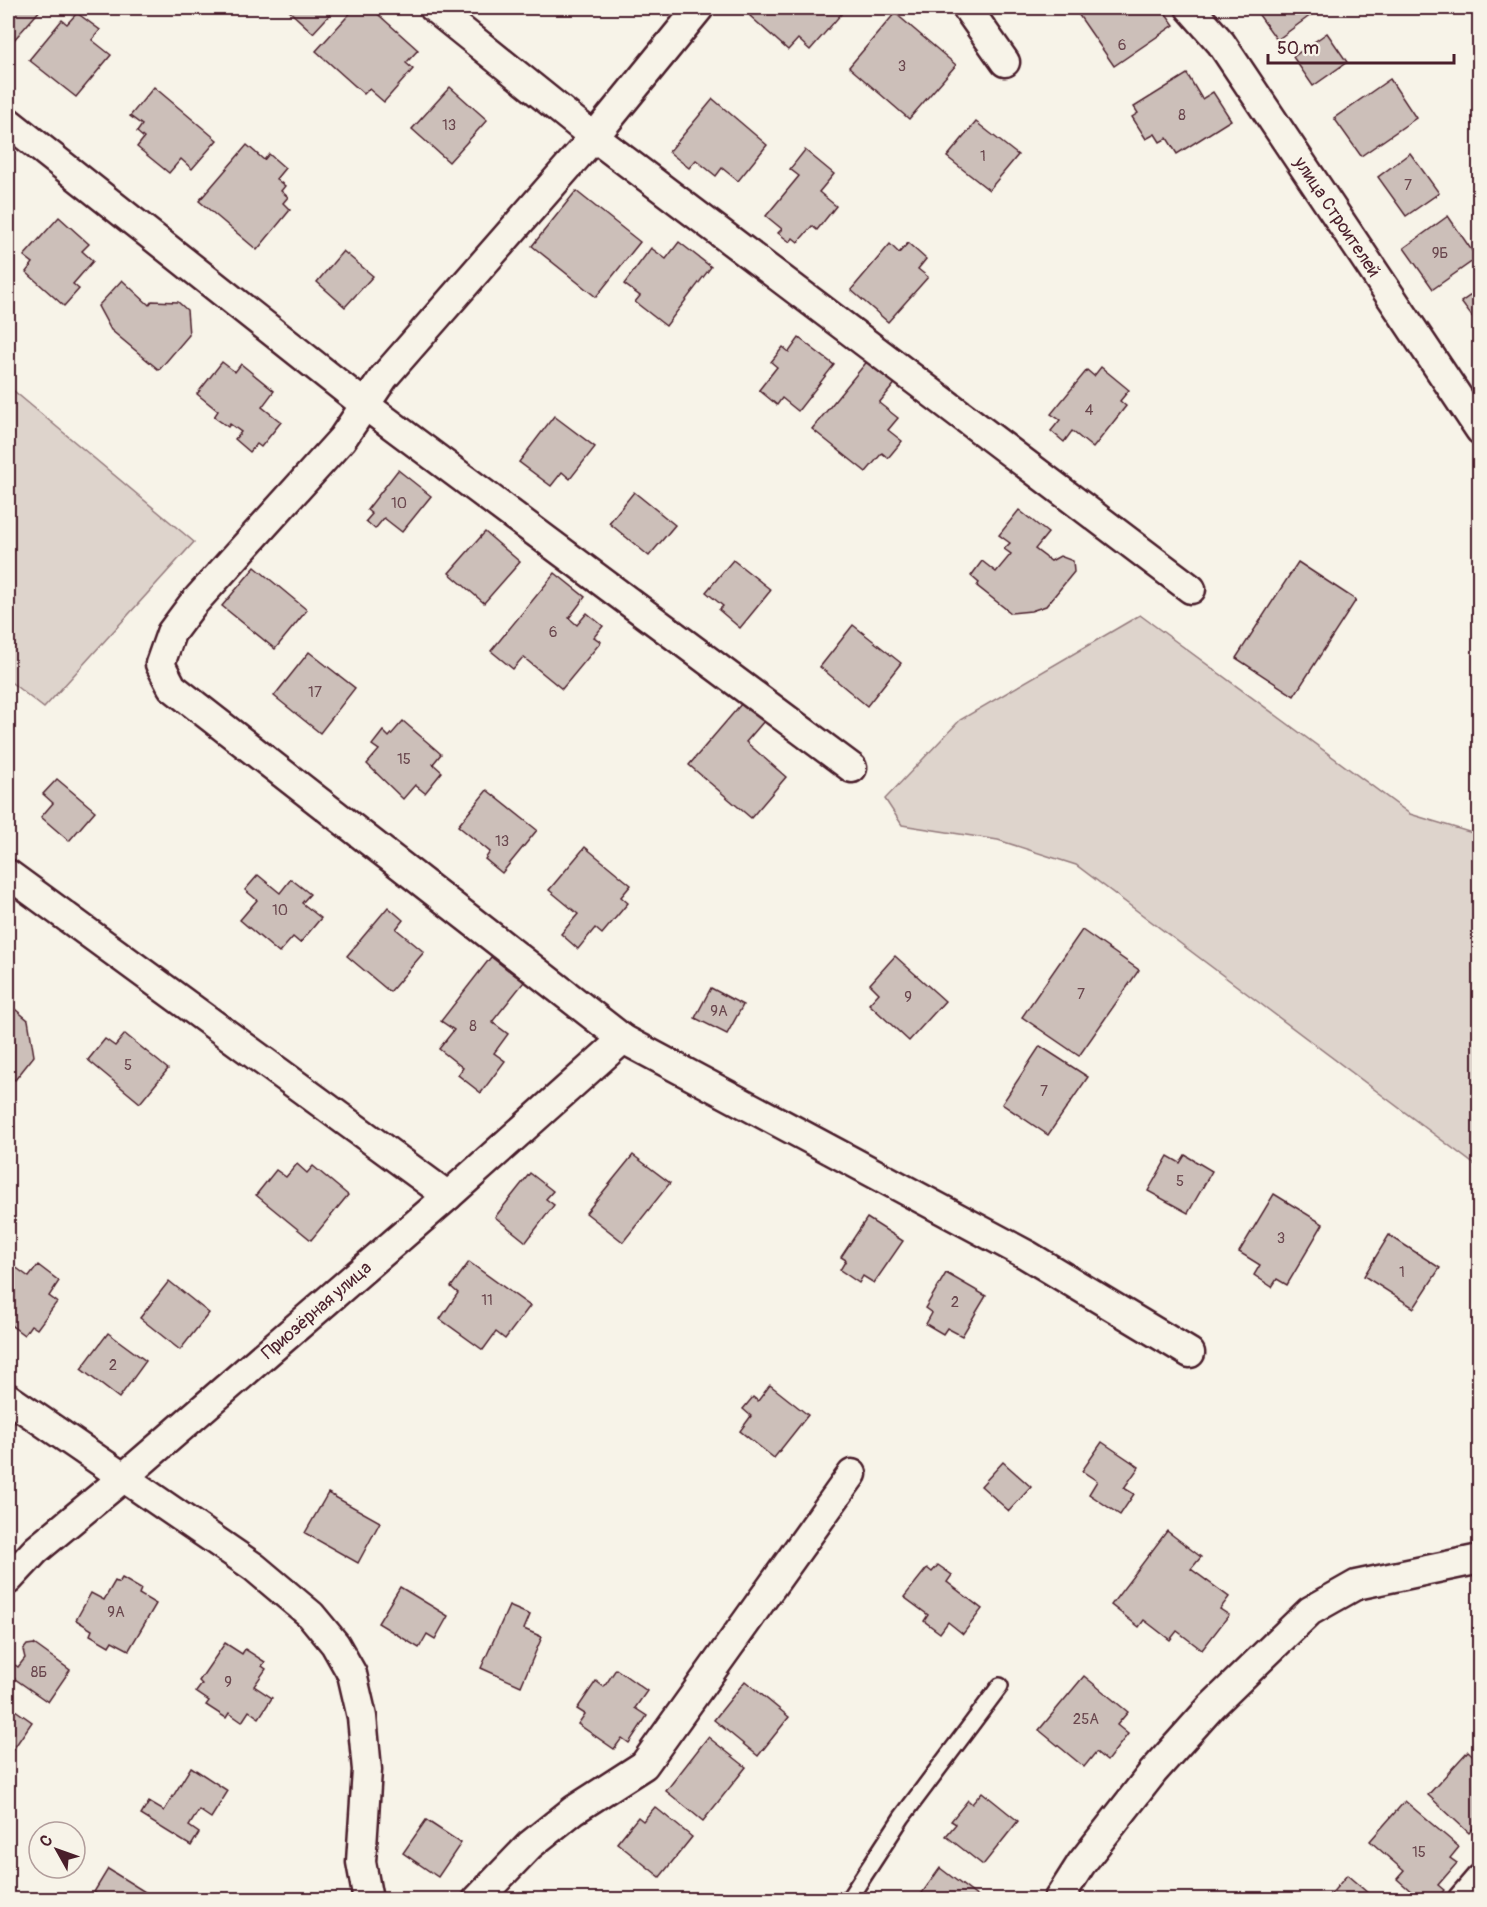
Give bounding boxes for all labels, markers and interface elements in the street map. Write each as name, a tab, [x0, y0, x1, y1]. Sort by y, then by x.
scale bar	[1268, 27, 1454, 65]
house number: 6	[1118, 36, 1126, 55]
text: 50 m	[1277, 37, 1319, 60]
house number: 3	[898, 57, 906, 76]
house number: 8	[1178, 106, 1186, 125]
house number: 13	[442, 116, 456, 135]
house number: 1	[980, 147, 986, 166]
street label: улица Строителей	[1288, 152, 1385, 282]
house number: 7	[1404, 176, 1412, 195]
house number: 9Б	[1432, 244, 1448, 263]
house number: 4	[1085, 401, 1094, 420]
house number: 10	[391, 494, 407, 513]
house number: 6	[549, 623, 557, 642]
house number: 17	[308, 683, 322, 702]
house number: 15	[397, 750, 411, 769]
house number: 13	[495, 832, 509, 851]
house number: 10	[272, 901, 288, 920]
house number: 7	[1077, 985, 1085, 1004]
house number: 9	[904, 988, 912, 1007]
house number: 9А	[710, 1002, 728, 1021]
house number: 8	[469, 1017, 477, 1036]
house number: 5	[124, 1056, 132, 1075]
house number: 7	[1040, 1082, 1048, 1101]
house number: 5	[1176, 1172, 1184, 1191]
house number: 3	[1277, 1229, 1285, 1248]
street label: Приозёрная улица	[257, 1256, 377, 1365]
house number: 1	[1399, 1263, 1405, 1282]
house number: 11	[481, 1291, 493, 1310]
house number: 2	[951, 1293, 959, 1312]
house number: 2	[109, 1356, 117, 1375]
house number: 9А	[107, 1603, 125, 1622]
house number: 8Б	[31, 1663, 47, 1682]
house number: 9	[224, 1673, 232, 1692]
house number: 25А	[1073, 1710, 1099, 1729]
north arrow	[27, 1820, 87, 1880]
text: С	[35, 1831, 57, 1851]
house number: 15	[1412, 1843, 1426, 1862]

